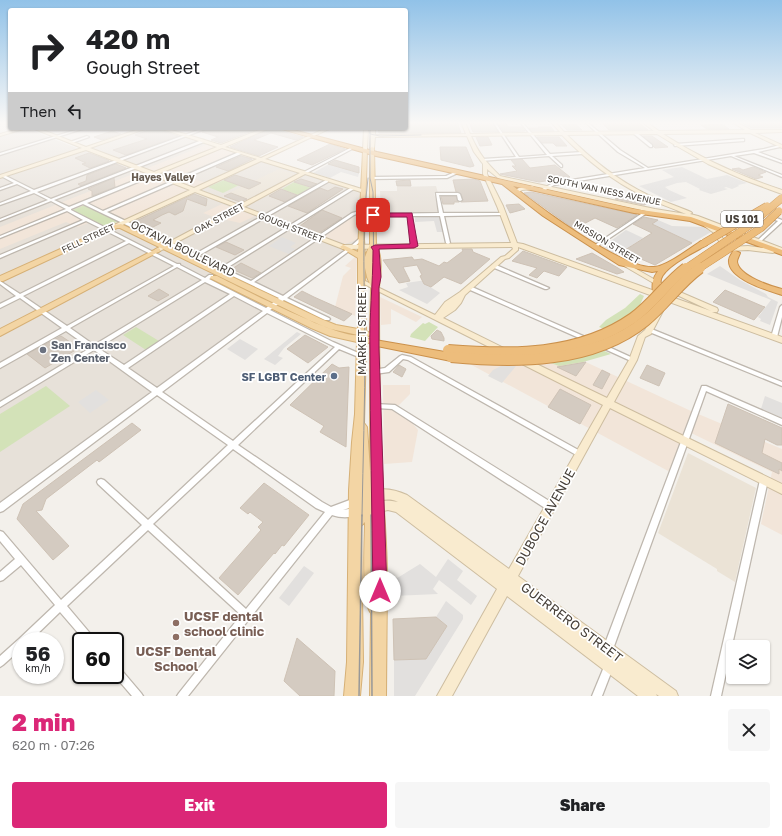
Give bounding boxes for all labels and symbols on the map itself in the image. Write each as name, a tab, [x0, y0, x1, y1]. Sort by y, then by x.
district label: Hayes Valley	[131, 171, 195, 183]
street label: SOUTH VAN NESS AVENUE	[546, 173, 662, 207]
pin	[356, 198, 390, 232]
street label: OAK STREET	[192, 200, 246, 236]
street label: GOUGH STREET	[257, 209, 326, 245]
road number: US 101	[721, 211, 763, 227]
street label: OCTAVIA BOULEVARD	[129, 217, 237, 279]
street label: MISSION STREET	[572, 218, 642, 266]
street label: FELL STREET	[60, 221, 117, 255]
street label: MARKET STREET	[355, 285, 368, 375]
place label: San Francisco Zen Center	[51, 338, 127, 364]
marker: San Francisco Zen Center	[38, 345, 48, 355]
place label: SF LGBT Center	[241, 370, 327, 383]
marker: SF LGBT Center	[329, 371, 339, 381]
street label: DUBOCE AVENUE	[512, 466, 578, 568]
position arrow	[359, 570, 401, 612]
street label: GUERRERO STREET	[518, 579, 626, 665]
place label: UCSF dental school clinic	[184, 608, 265, 639]
marker: UCSF dental school clinic	[171, 618, 181, 628]
speed limit sign: 60	[72, 632, 124, 684]
marker: UCSF Dental School	[171, 632, 181, 642]
place label: UCSF Dental School	[136, 643, 217, 674]

